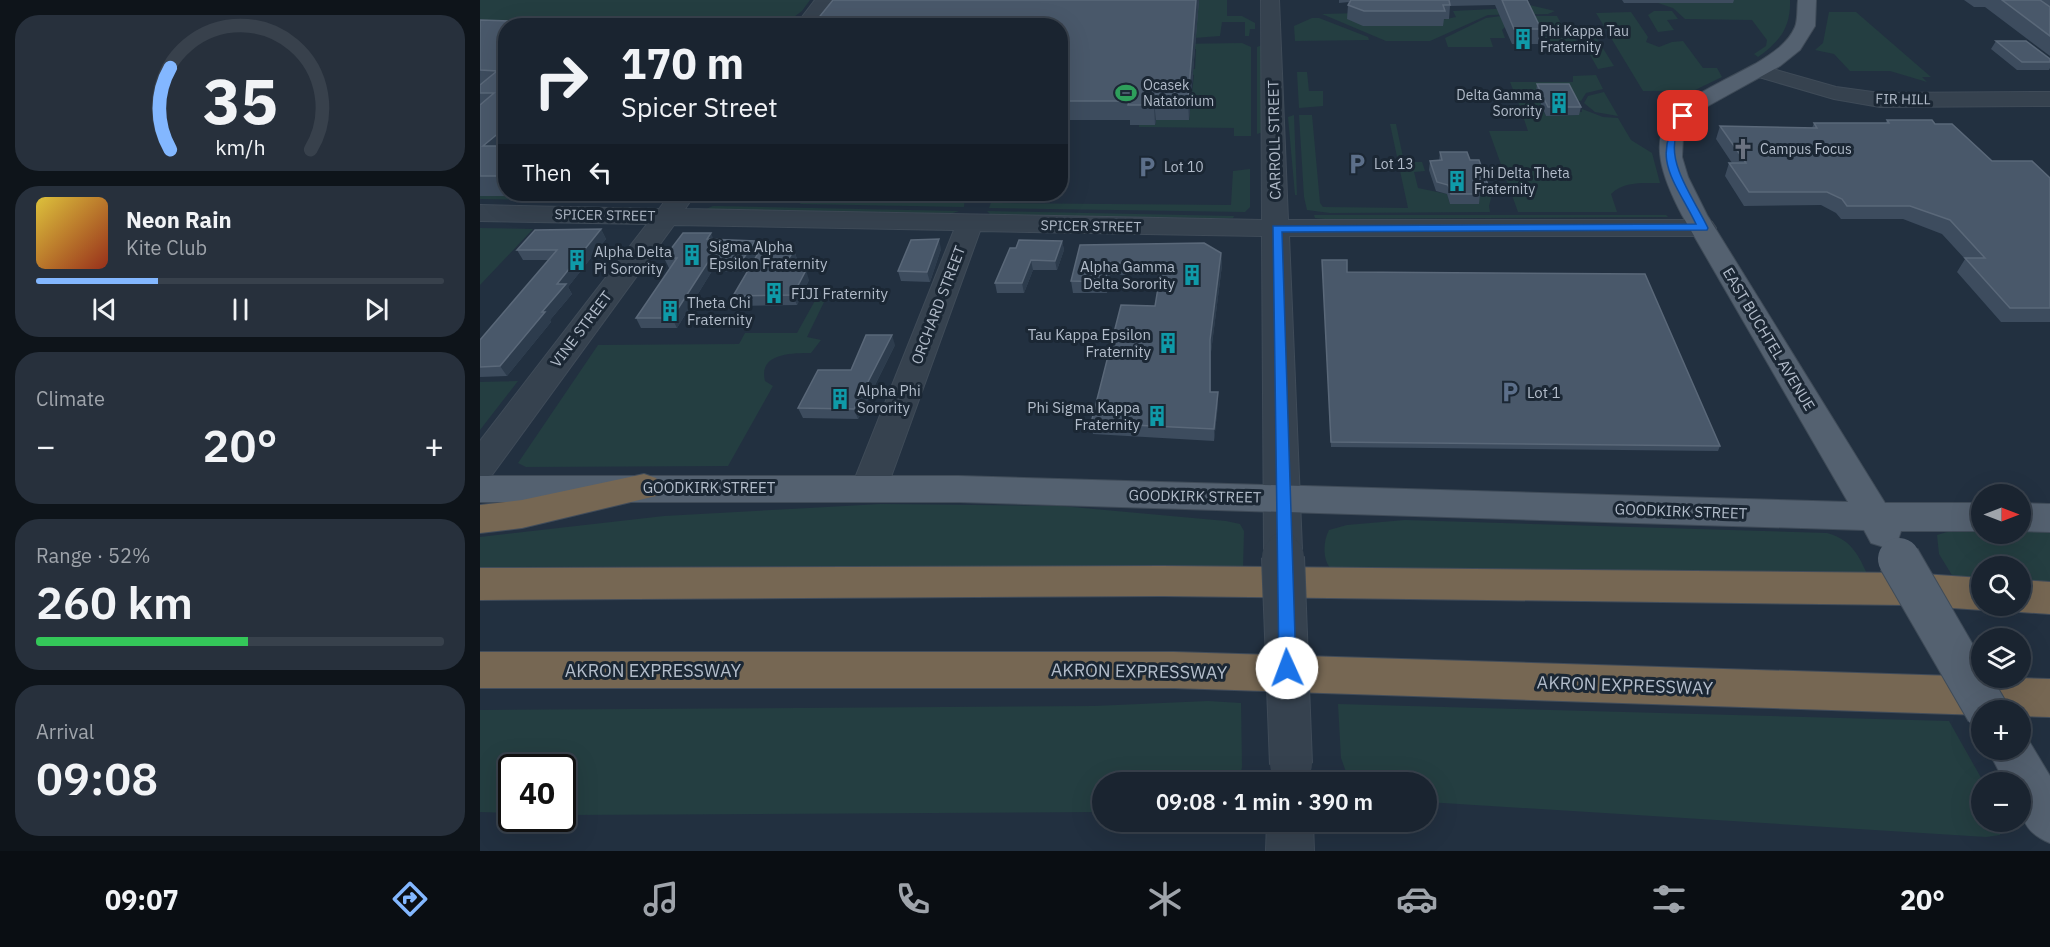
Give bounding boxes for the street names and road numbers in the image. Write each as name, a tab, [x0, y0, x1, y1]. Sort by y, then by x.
street label: CARROLL STREET	[1263, 79, 1285, 200]
street label: FIR HILL	[1875, 90, 1931, 108]
street label: SPICER STREET	[555, 205, 655, 225]
street label: SPICER STREET	[1041, 216, 1141, 236]
street label: ORCHARD STREET	[907, 243, 970, 367]
street label: EAST BUCHTEL AVENUE	[1719, 264, 1819, 414]
street label: VINE STREET	[546, 287, 616, 371]
street label: GOODKIRK STREET	[643, 478, 776, 497]
street label: GOODKIRK STREET	[1129, 485, 1262, 507]
street label: GOODKIRK STREET	[1614, 499, 1748, 523]
street label: AKRON EXPRESSWAY	[1051, 658, 1228, 684]
street label: AKRON EXPRESSWAY	[565, 659, 742, 682]
street label: AKRON EXPRESSWAY	[1536, 670, 1714, 700]

